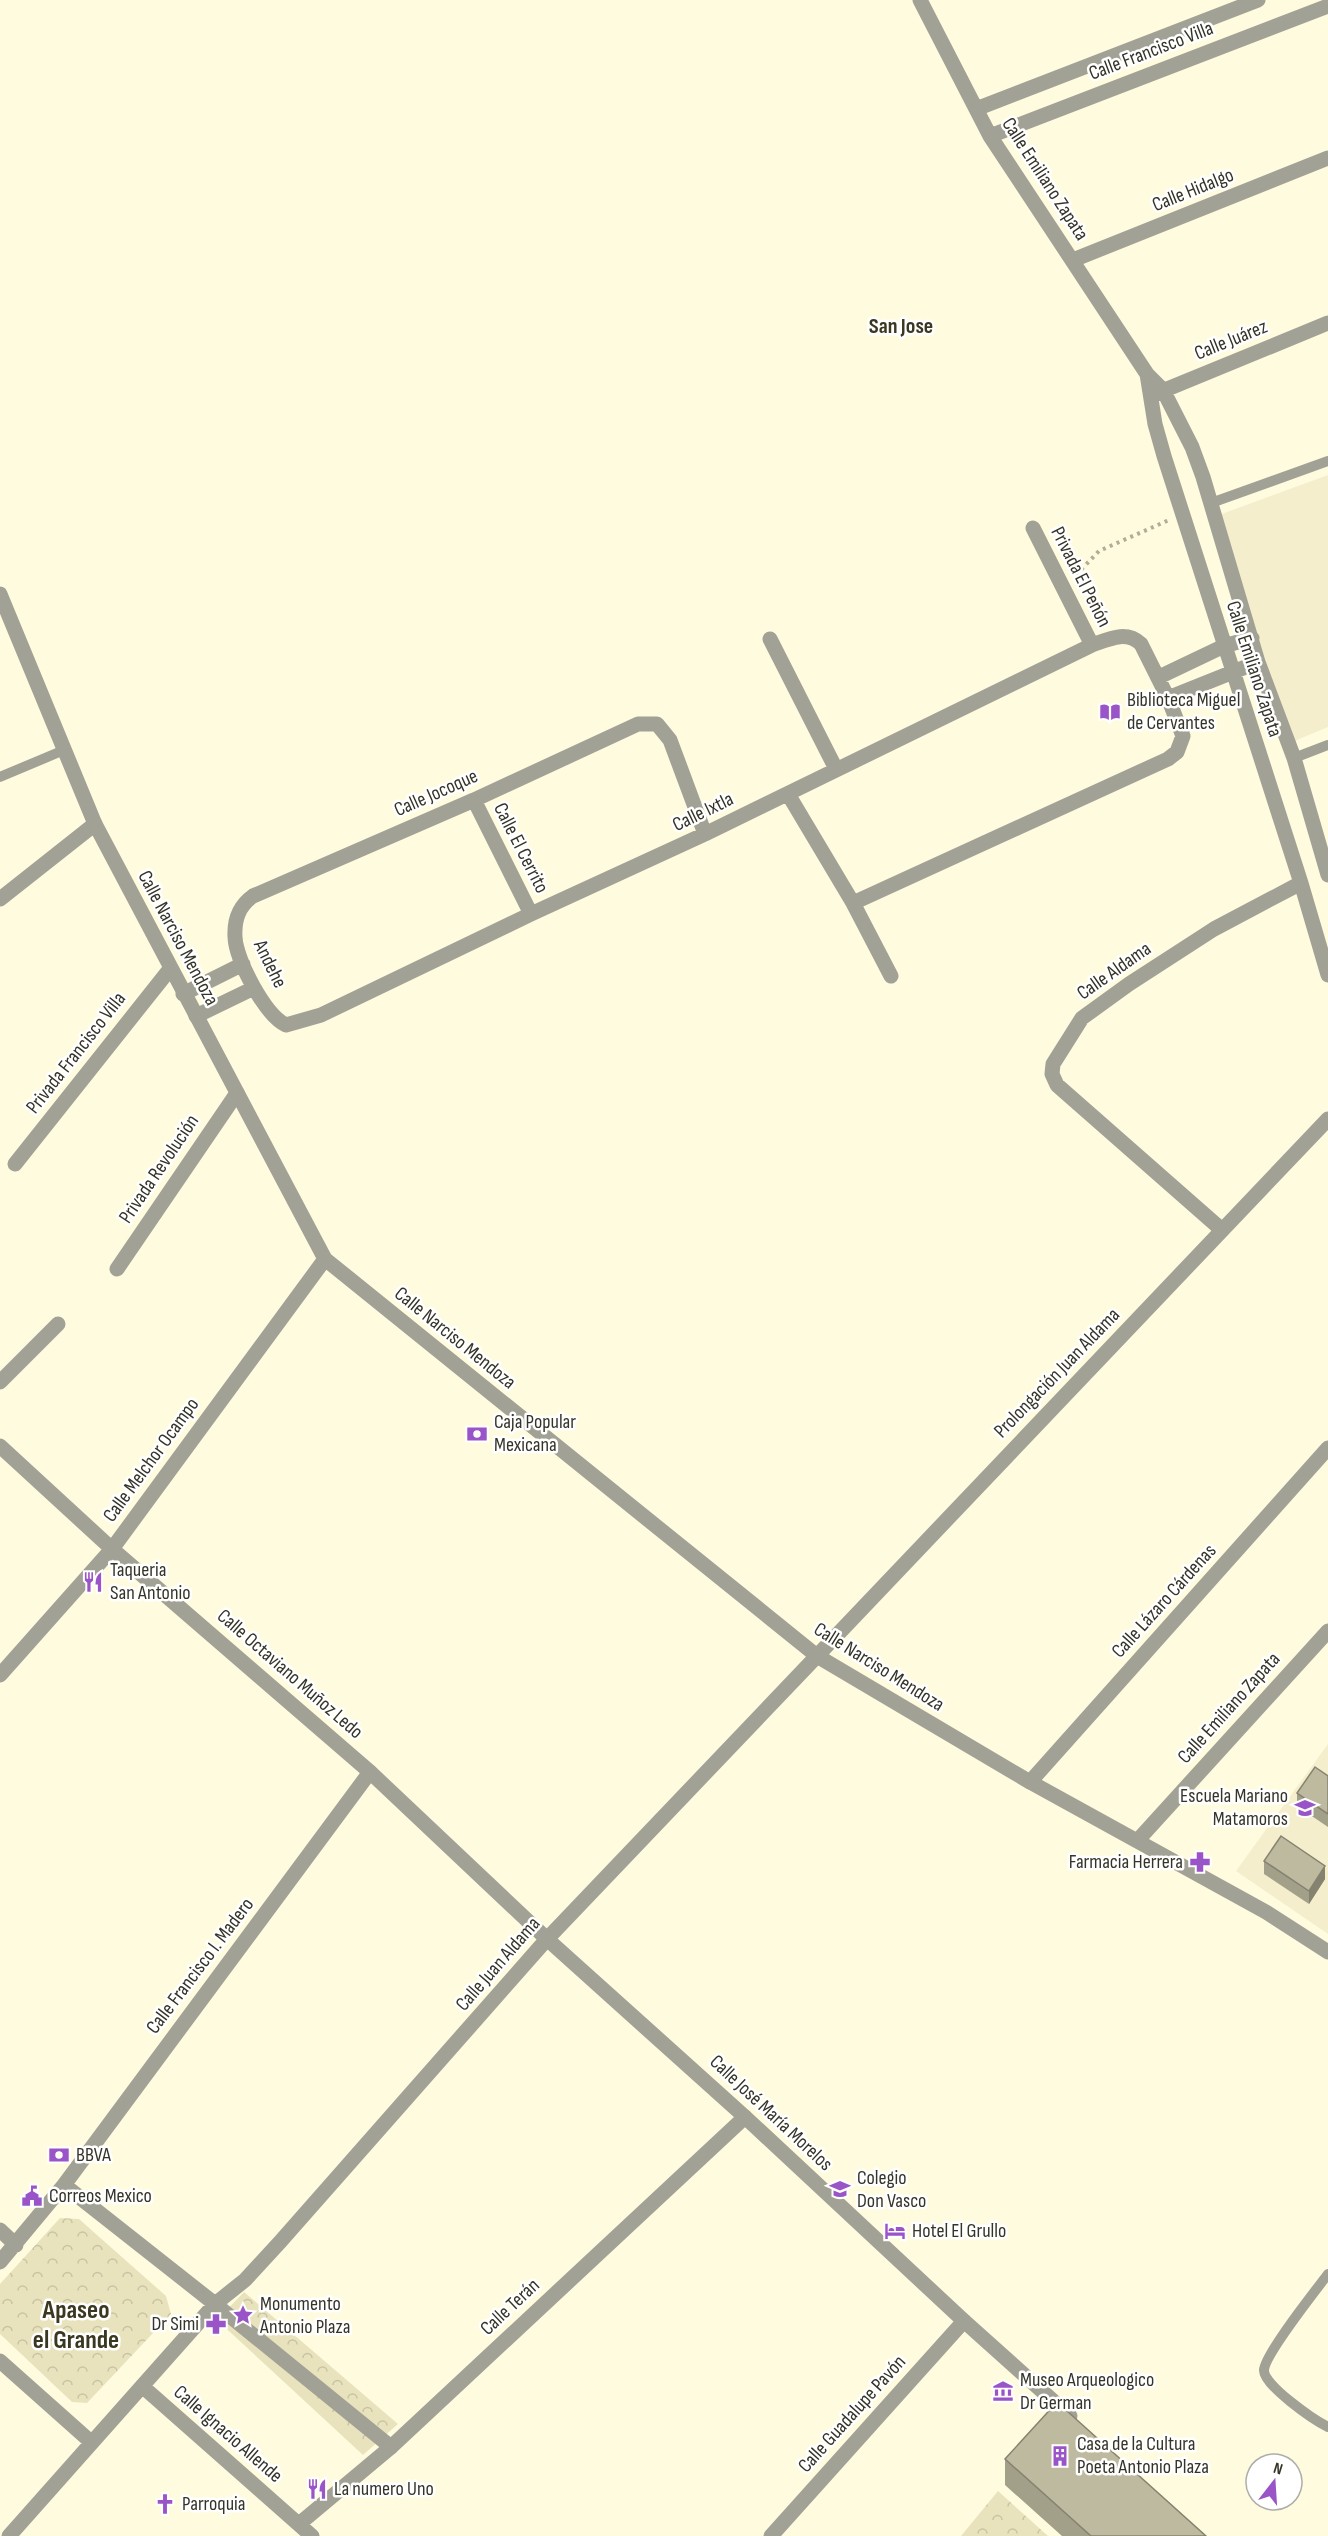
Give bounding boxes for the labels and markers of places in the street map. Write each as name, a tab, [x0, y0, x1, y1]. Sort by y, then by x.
place label: Biblioteca Miguel de Cervantes	[1127, 688, 1240, 735]
library icon: Biblioteca Miguel de Cervantes	[1098, 700, 1122, 724]
place label: Caja Popular Mexicana	[494, 1410, 576, 1457]
bank icon: Caja Popular Mexicana	[465, 1422, 489, 1446]
place label: Taqueria San Antonio	[110, 1558, 190, 1605]
restaurant icon: Taqueria San Antonio	[81, 1570, 105, 1594]
place label: Escuela Mariano Matamoros	[1180, 1784, 1288, 1831]
school or university icon: Escuela Mariano Matamoros	[1293, 1796, 1317, 1820]
place label: Farmacia Herrera	[1069, 1850, 1183, 1874]
pharmacy icon: Farmacia Herrera	[1188, 1850, 1212, 1874]
bank icon: BBVA	[47, 2143, 71, 2167]
place label: BBVA	[76, 2143, 111, 2167]
place label: Colegio Don Vasco	[857, 2166, 926, 2213]
school or university icon: Colegio Don Vasco	[828, 2177, 852, 2201]
public building icon: Correos Mexico	[20, 2184, 44, 2208]
place label: Correos Mexico	[49, 2184, 152, 2208]
hotel icon: Hotel El Grullo	[883, 2219, 907, 2243]
place label: Hotel El Grullo	[912, 2219, 1006, 2243]
place label: Monumento Antonio Plaza	[259, 2292, 350, 2339]
place icon: Monumento Antonio Plaza	[231, 2303, 255, 2327]
place label: Dr Simi	[151, 2312, 199, 2336]
pharmacy icon: Dr Simi	[204, 2312, 228, 2336]
place label: Museo Arqueologico Dr German	[1020, 2368, 1154, 2415]
museum icon: Museo Arqueologico Dr German	[991, 2379, 1015, 2403]
place label: Casa de la Cultura Poeta Antonio Plaza	[1077, 2432, 1209, 2479]
building icon: Casa de la Cultura Poeta Antonio Plaza	[1048, 2444, 1072, 2468]
restaurant icon: La numero Uno	[305, 2477, 329, 2501]
place label: La numero Uno	[334, 2477, 434, 2501]
church icon: Parroquia	[153, 2492, 177, 2516]
place label: Parroquia	[182, 2492, 245, 2516]

